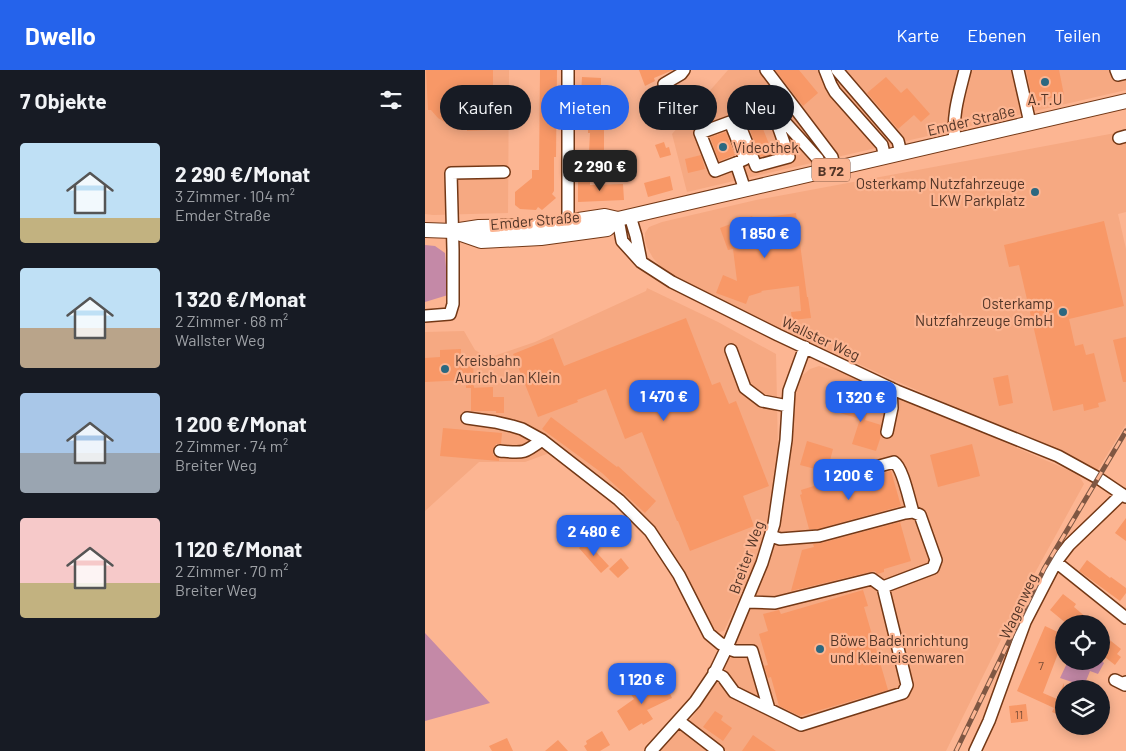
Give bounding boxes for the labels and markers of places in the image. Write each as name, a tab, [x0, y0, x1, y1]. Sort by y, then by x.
marker: A.T.U	[1039, 76, 1051, 88]
place label: A.T.U	[1028, 90, 1062, 108]
place label: Videothek	[733, 138, 799, 156]
marker: Videothek	[717, 141, 729, 153]
pin: 2 290 €	[554, 150, 646, 192]
place label: Osterkamp Nutzfahrzeuge LKW Parkplatz	[856, 174, 1025, 209]
marker: Osterkamp Nutzfahrzeuge LKW Parkplatz	[1029, 186, 1041, 198]
pin: 1 850 €	[719, 216, 811, 259]
place label: Osterkamp Nutzfahrzeuge GmbH	[915, 294, 1053, 329]
marker: Osterkamp Nutzfahrzeuge GmbH	[1057, 306, 1069, 318]
place label: Kreisbahn Aurich Jan Klein	[455, 351, 560, 386]
marker: Kreisbahn Aurich Jan Klein	[439, 363, 451, 375]
pin: 1 470 €	[618, 380, 710, 422]
pin: 1 320 €	[815, 380, 907, 423]
pin: 1 200 €	[803, 458, 895, 501]
pin: 2 480 €	[548, 514, 640, 557]
place label: Böwe Badeinrichtung und Kleineisenwaren	[830, 631, 969, 666]
marker: Böwe Badeinrichtung und Kleineisenwaren	[814, 643, 826, 655]
pin: 1 120 €	[596, 662, 688, 705]

